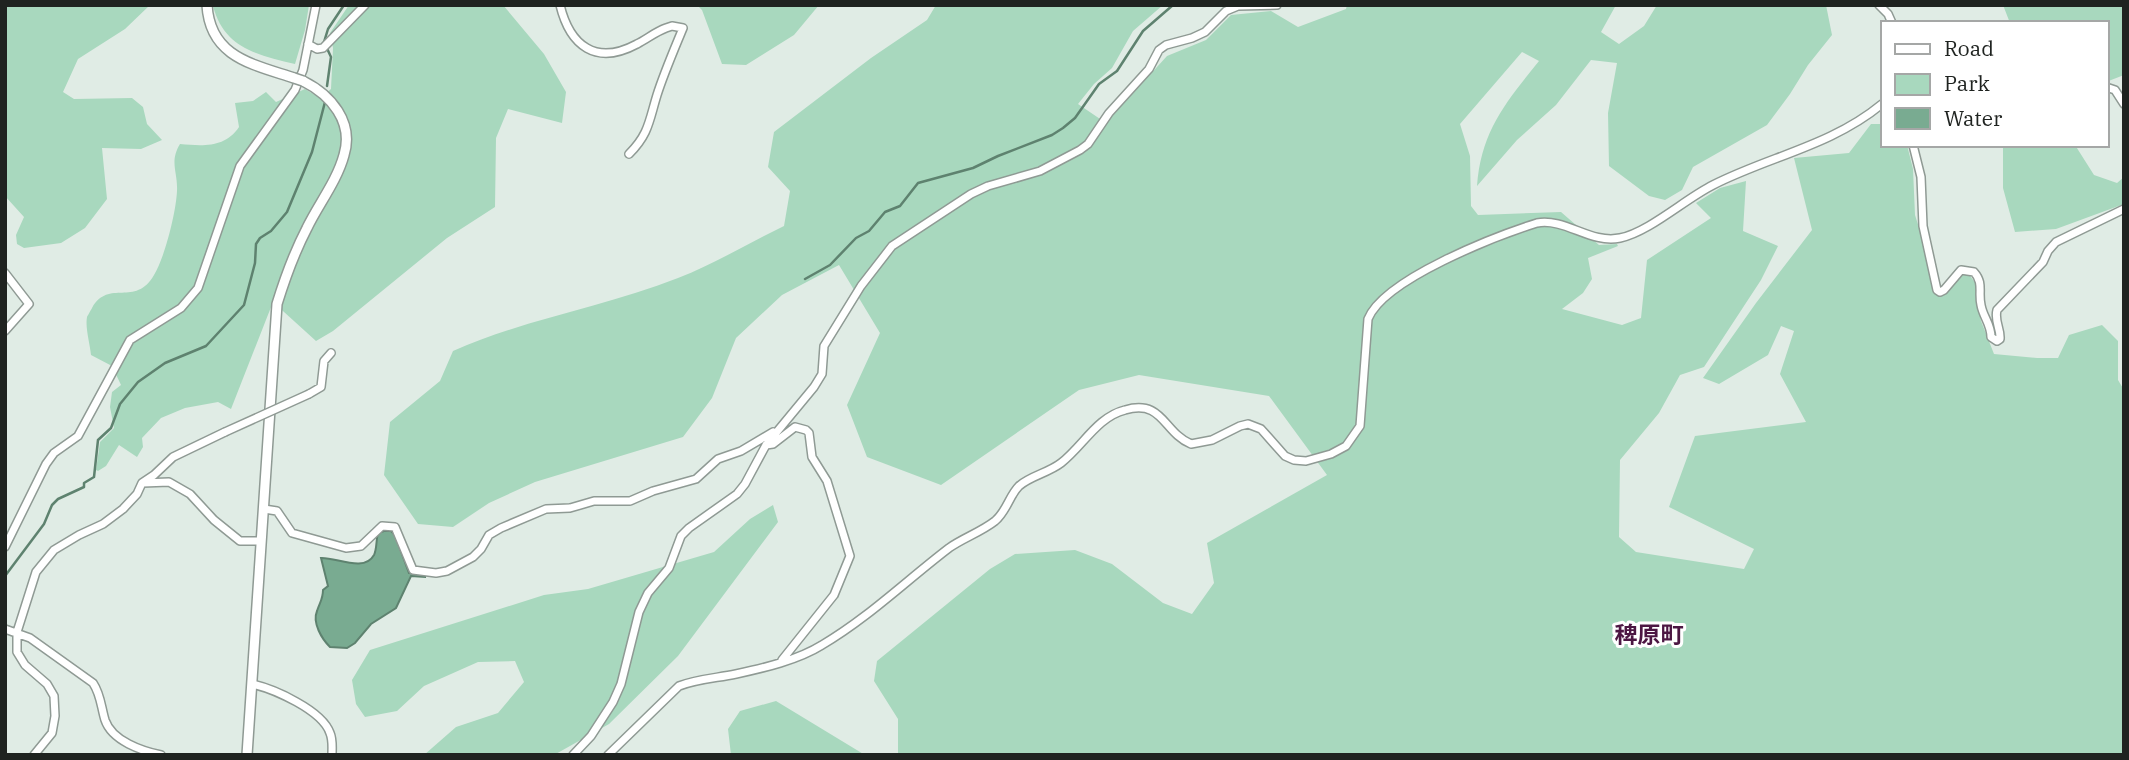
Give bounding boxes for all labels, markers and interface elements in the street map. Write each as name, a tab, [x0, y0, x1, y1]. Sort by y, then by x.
legend	[1881, 21, 2108, 147]
text: Road	[1944, 34, 1994, 62]
text: Park	[1944, 69, 1991, 97]
text: Water	[1944, 104, 2003, 132]
district label: 稗原町	[1615, 619, 1684, 649]

